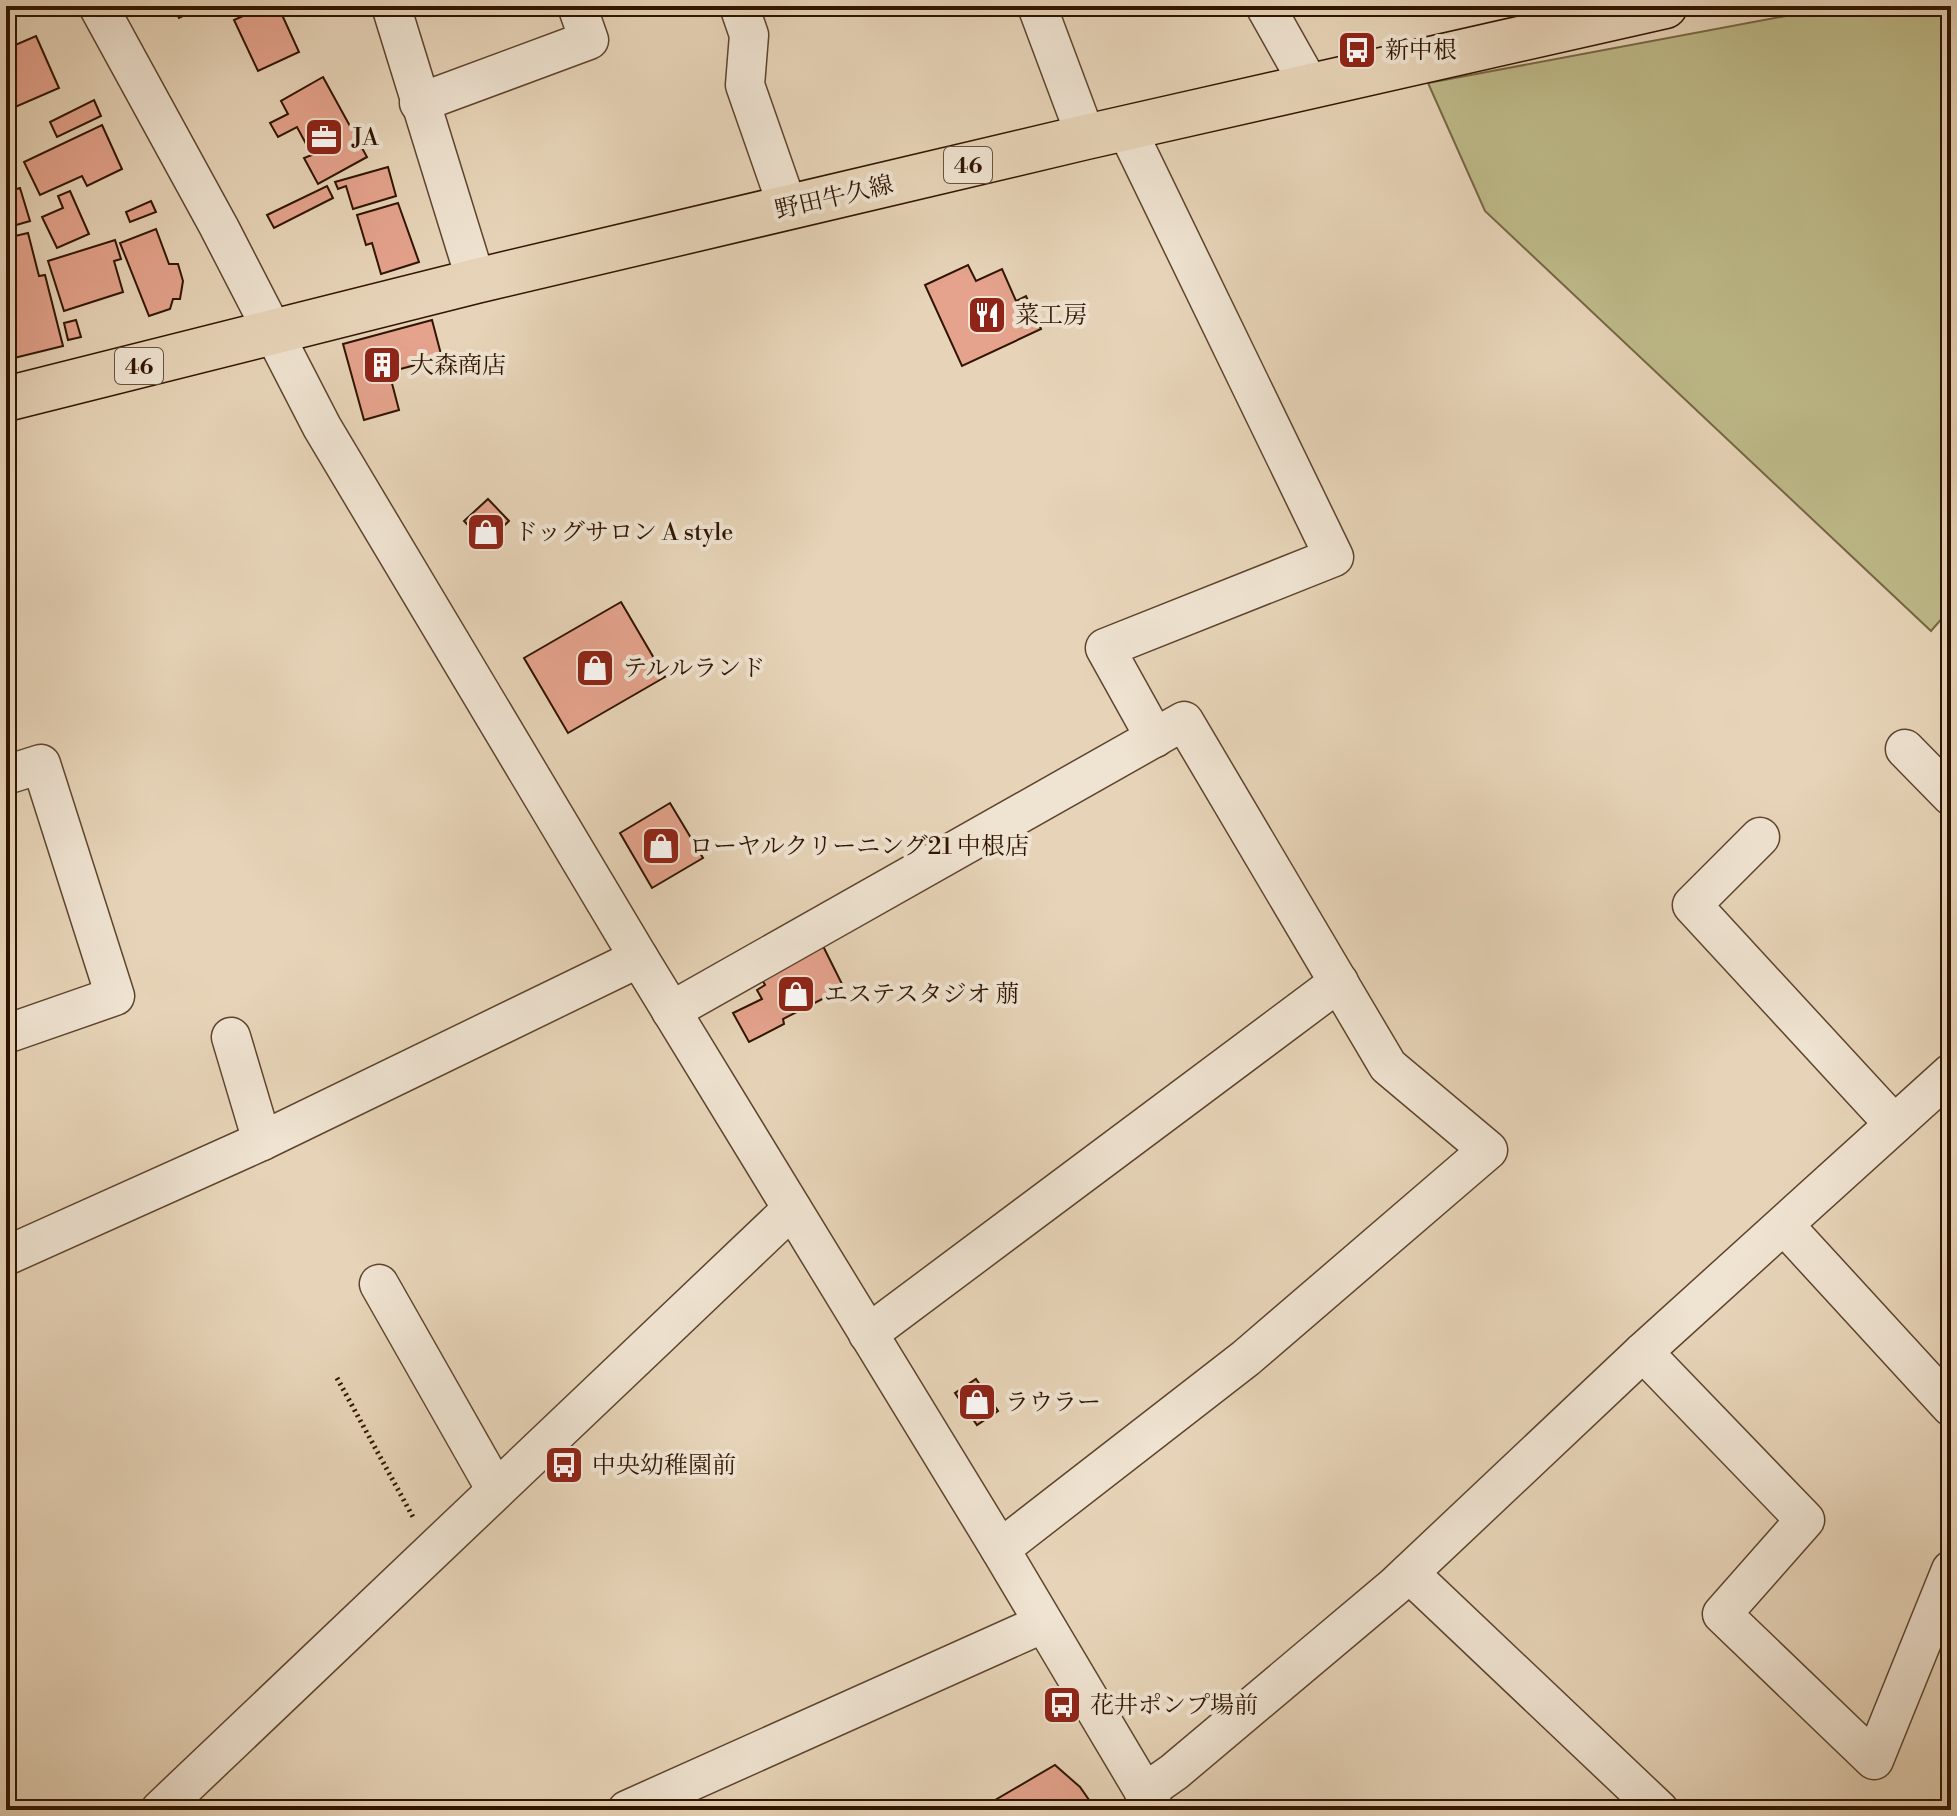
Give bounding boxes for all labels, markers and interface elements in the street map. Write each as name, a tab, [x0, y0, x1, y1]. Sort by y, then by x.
bus stop icon: 新中根	[1336, 29, 1378, 71]
place label: 新中根	[1385, 36, 1457, 66]
office icon: JA	[303, 116, 345, 158]
place label: JA	[351, 123, 379, 153]
road number: 46	[944, 147, 992, 183]
street label: 野田牛久線	[772, 170, 896, 226]
restaurant icon: 菜工房	[966, 294, 1008, 336]
place label: 菜工房	[1015, 301, 1087, 331]
building icon: 大森商店	[361, 344, 403, 386]
road number: 46	[115, 348, 163, 384]
place label: 大森商店	[410, 351, 506, 381]
shop icon: ドッグサロン A style	[465, 511, 507, 553]
place label: ドッグサロン A style	[514, 518, 733, 548]
shop icon: テルルランド	[574, 647, 616, 689]
place label: テルルランド	[623, 654, 765, 684]
shop icon: ローヤルクリーニング21 中根店	[640, 825, 682, 867]
place label: ローヤルクリーニング21 中根店	[689, 832, 1029, 862]
shop icon: エステスタジオ 萠	[775, 973, 817, 1015]
place label: エステスタジオ 萠	[824, 980, 1020, 1010]
shop icon: ラウラー	[956, 1381, 998, 1423]
place label: ラウラー	[1005, 1388, 1101, 1418]
bus stop icon: 中央幼稚園前	[543, 1444, 585, 1486]
place label: 中央幼稚園前	[592, 1451, 736, 1481]
bus stop icon: 花井ポンプ場前	[1041, 1684, 1083, 1726]
place label: 花井ポンプ場前	[1090, 1691, 1258, 1721]

